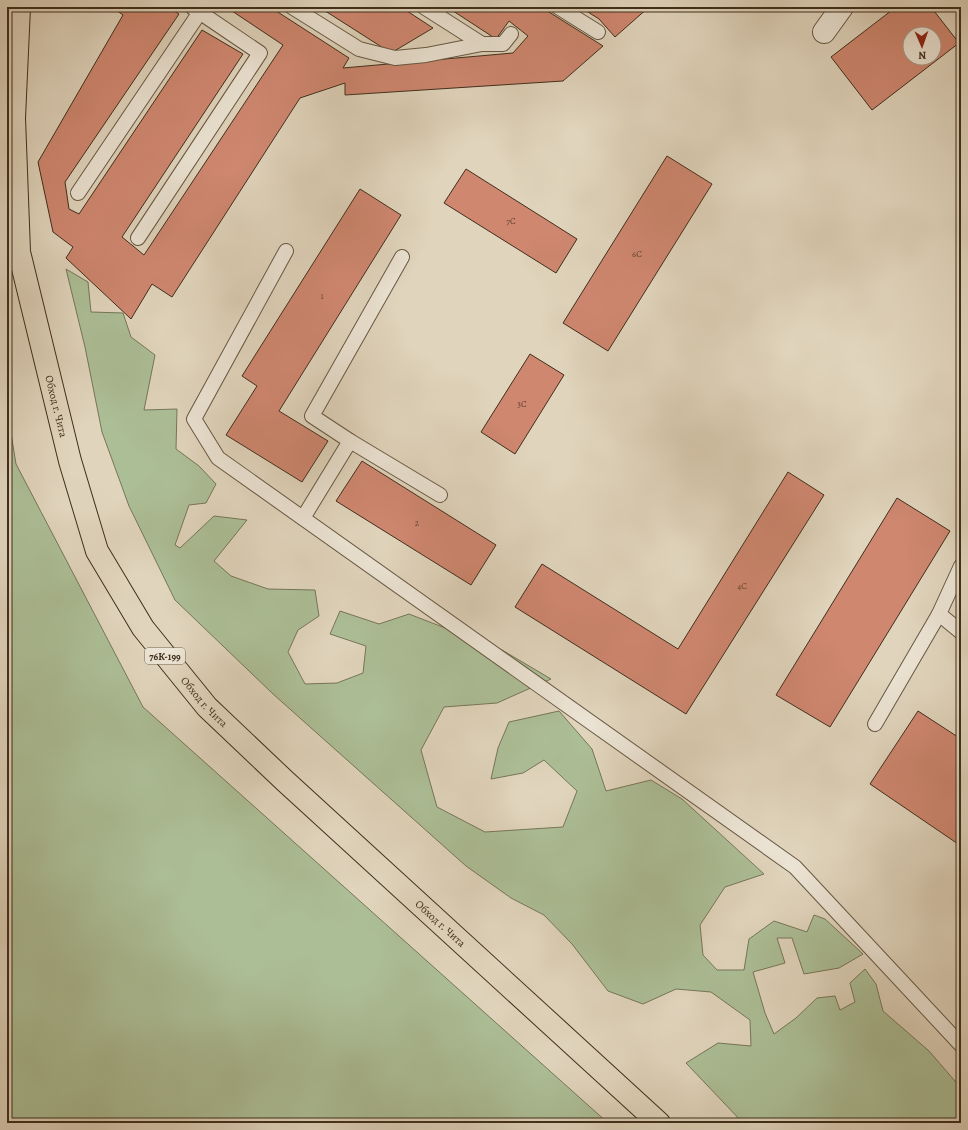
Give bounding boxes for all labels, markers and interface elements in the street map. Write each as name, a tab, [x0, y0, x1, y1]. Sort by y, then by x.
north arrow	[902, 26, 942, 66]
text: N	[918, 48, 927, 63]
house number: 7С	[506, 215, 516, 227]
house number: 6С	[632, 248, 642, 260]
house number: 1	[320, 290, 324, 302]
street label: Обход г. Чита	[41, 374, 71, 440]
house number: 3С	[517, 398, 527, 410]
house number: 2	[415, 517, 420, 529]
house number: 4С	[737, 580, 747, 592]
road number: 76К-199	[145, 648, 185, 664]
street label: Обход г. Чита	[177, 674, 231, 731]
street label: Обход г. Чита	[412, 897, 469, 951]

